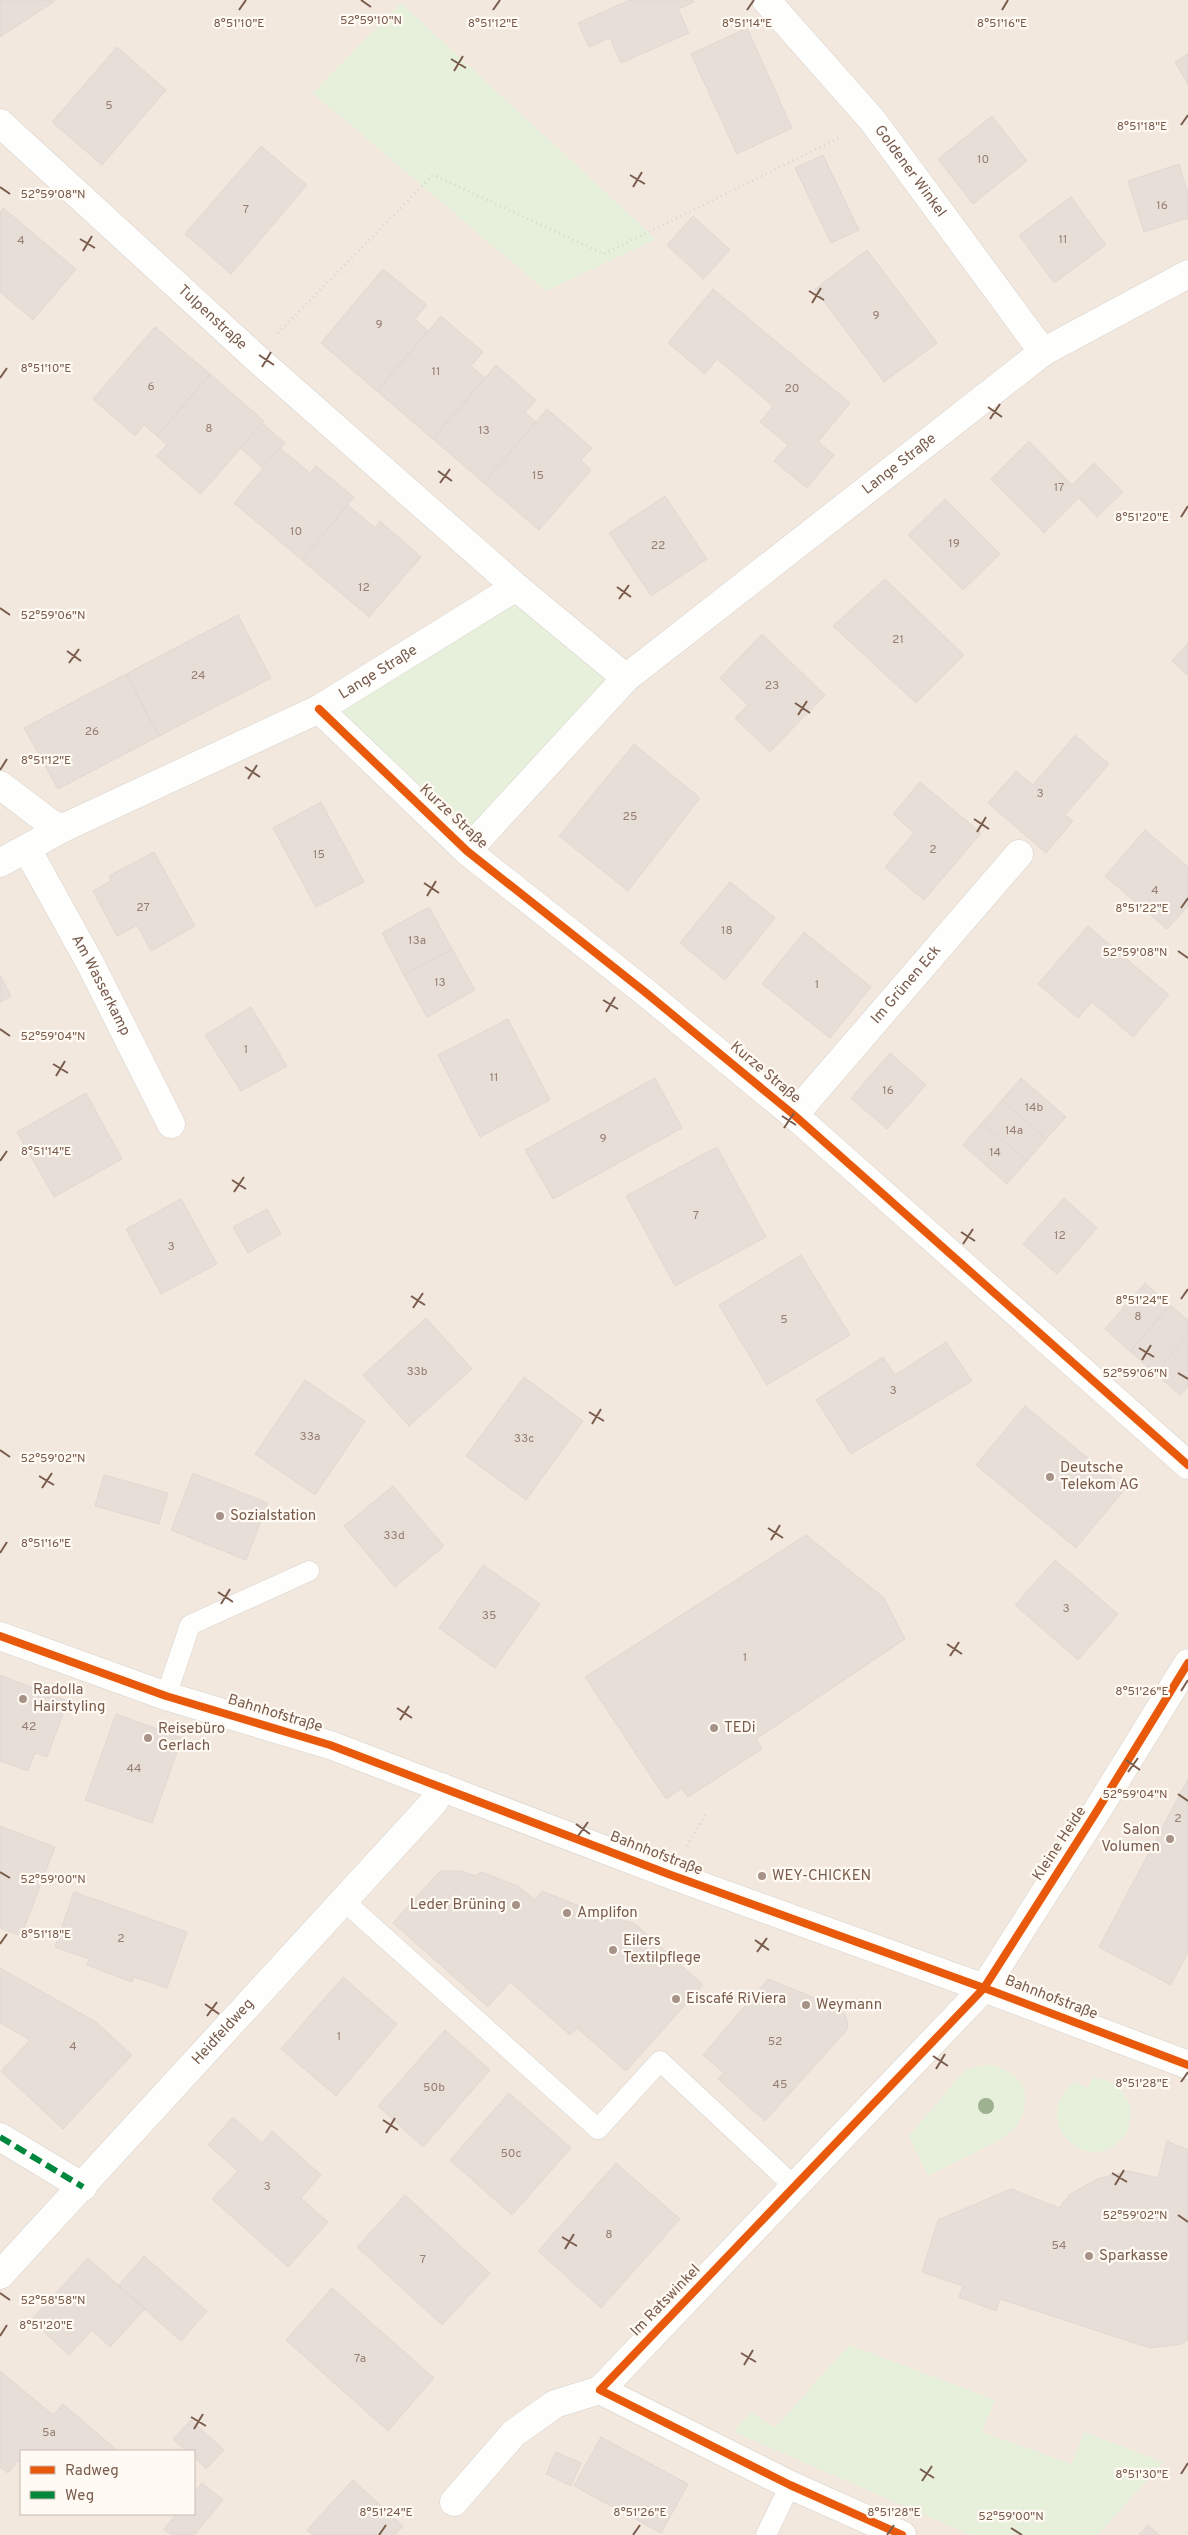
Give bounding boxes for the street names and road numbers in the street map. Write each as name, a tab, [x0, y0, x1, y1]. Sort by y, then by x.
street label: Goldener Winkel	[870, 122, 950, 221]
street label: Tulpenstraße	[173, 281, 251, 354]
street label: Lange Straße	[859, 429, 940, 499]
street label: Lange Straße	[335, 641, 421, 704]
street label: Kurze Straße	[415, 780, 491, 854]
street label: Am Wasserkamp	[67, 931, 135, 1039]
street label: Im Grünen Eck	[867, 941, 945, 1028]
street label: Kurze Straße	[726, 1038, 804, 1108]
street label: Bahnhofstraße	[225, 1691, 325, 1737]
street label: Kleine Heide	[1029, 1803, 1091, 1885]
street label: Bahnhofstraße	[607, 1828, 705, 1880]
street label: Bahnhofstraße	[1002, 1972, 1100, 2024]
street label: Heidfeldweg	[188, 1995, 258, 2069]
street label: Im Ratswinkel	[627, 2261, 705, 2341]

